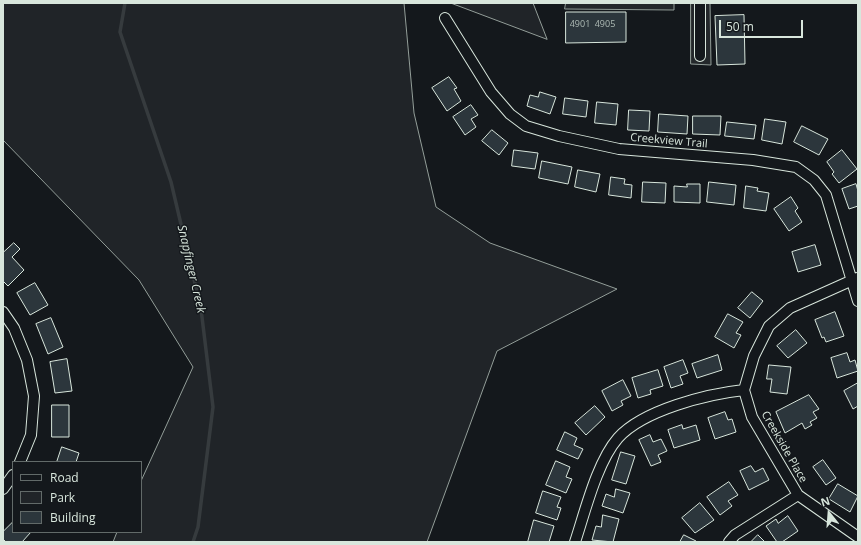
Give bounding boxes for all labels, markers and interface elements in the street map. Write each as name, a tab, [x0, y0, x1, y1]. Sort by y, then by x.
scale bar	[721, 12, 805, 38]
text: 50 m	[726, 18, 754, 35]
house number: 4901	[570, 19, 590, 29]
house number: 4905	[595, 19, 615, 29]
street label: Creekview Trail	[630, 131, 708, 151]
water label: Snapfinger Creek	[174, 224, 208, 314]
street label: Creekside Place	[758, 409, 810, 485]
legend	[12, 461, 142, 533]
text: Road	[50, 469, 79, 486]
text: Park	[50, 489, 75, 506]
north arrow	[809, 493, 849, 533]
text: N	[819, 493, 832, 510]
text: Building	[50, 509, 95, 526]

